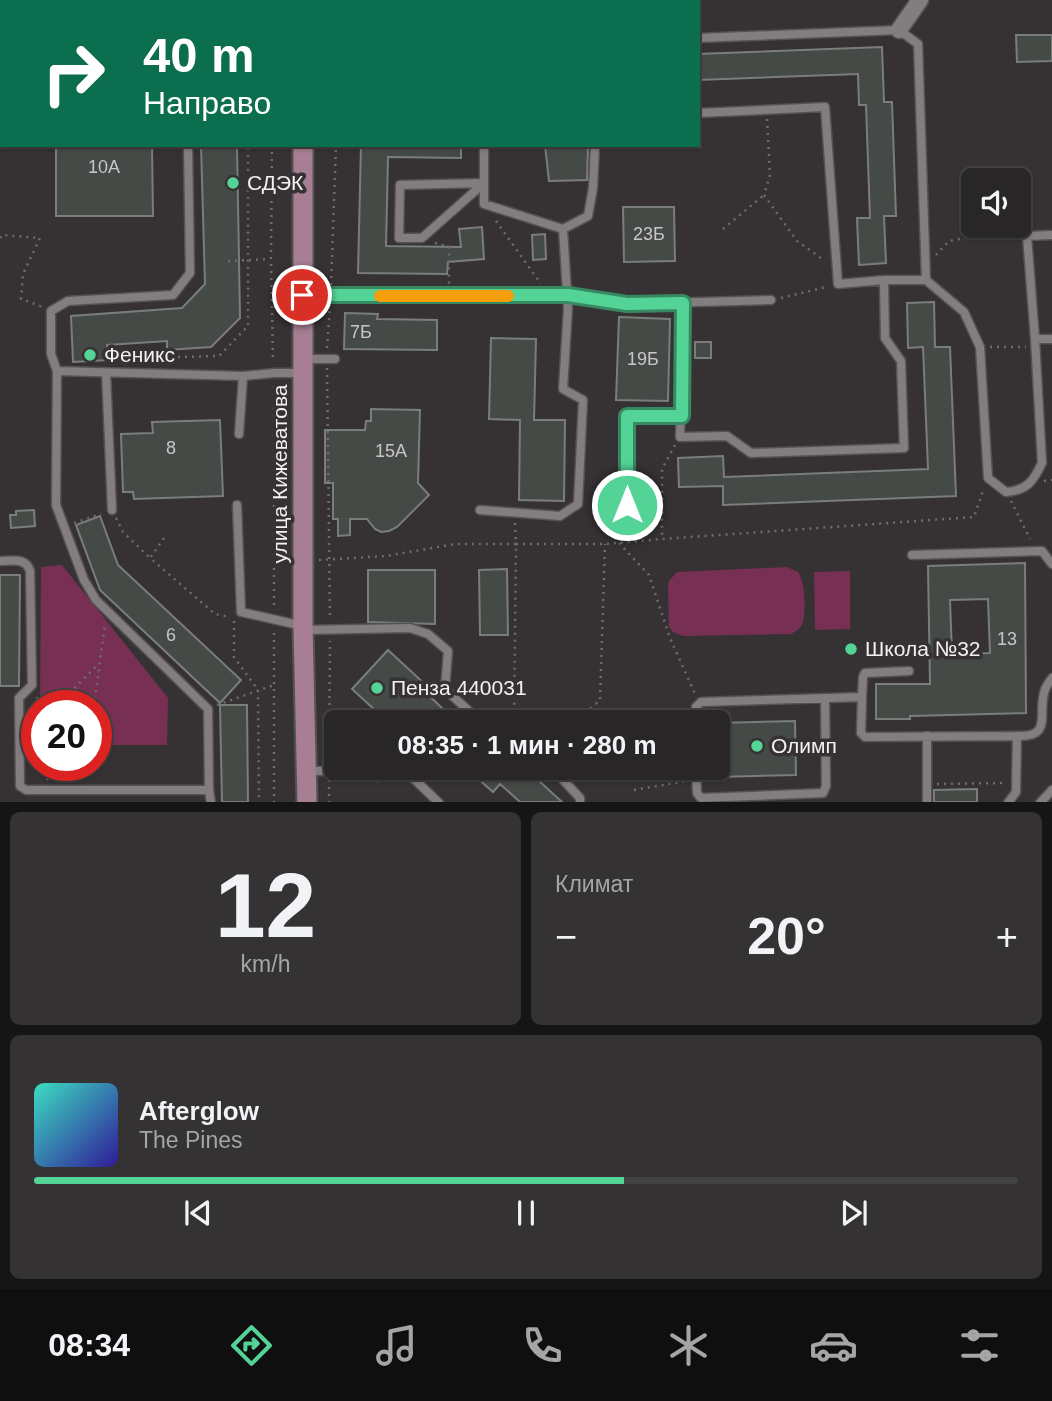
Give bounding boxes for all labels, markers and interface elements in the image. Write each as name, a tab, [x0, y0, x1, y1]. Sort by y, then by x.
icon: right	[28, 28, 119, 119]
text: 40 m	[143, 28, 255, 82]
text: Направо	[143, 85, 271, 121]
house number: 10А	[88, 157, 120, 177]
map controls	[961, 168, 1031, 238]
button: sound	[961, 168, 1031, 238]
place label: СДЭК	[247, 171, 304, 194]
marker: СДЭК	[225, 175, 241, 191]
house number: 23Б	[633, 224, 665, 244]
pin	[272, 265, 332, 325]
icon: arrive	[283, 276, 321, 314]
house number: 7Б	[350, 322, 372, 342]
place label: Феникс	[104, 343, 175, 366]
marker: Феникс	[82, 347, 98, 363]
house number: 19Б	[627, 349, 659, 369]
street label: улица Кижеватова	[268, 384, 291, 564]
house number: 8	[166, 438, 176, 458]
house number: 15А	[375, 441, 407, 461]
position arrow	[590, 468, 664, 542]
house number: 6	[166, 625, 176, 645]
house number: 13	[997, 629, 1017, 649]
place label: Школа №32	[865, 637, 981, 660]
marker: Школа №32	[843, 641, 859, 657]
place label: Пенза 440031	[391, 676, 527, 699]
marker: Пенза 440031	[369, 680, 385, 696]
speed limit sign: 20	[21, 690, 112, 781]
text: 08:35 · 1 мин · 280 m	[397, 730, 657, 760]
place label: Олимп	[771, 734, 837, 757]
marker: Олимп	[749, 738, 765, 754]
text: 12	[215, 855, 316, 956]
text: Климат	[555, 871, 633, 897]
text: 20°	[747, 907, 826, 965]
text: −	[555, 916, 577, 958]
text: +	[996, 916, 1018, 958]
text: km/h	[241, 951, 290, 977]
text: Afterglow	[139, 1096, 259, 1126]
text: The Pines	[139, 1127, 243, 1153]
icon: previous	[179, 1194, 217, 1232]
icon: pause	[507, 1194, 545, 1232]
icon: next	[835, 1194, 873, 1232]
icon: directions	[227, 1321, 276, 1370]
icon: music	[372, 1321, 421, 1370]
icon: phone	[518, 1321, 567, 1370]
icon: climate	[664, 1321, 713, 1370]
icon: car	[809, 1321, 858, 1370]
icon: filters	[955, 1321, 1004, 1370]
text: 08:34	[48, 1327, 130, 1363]

